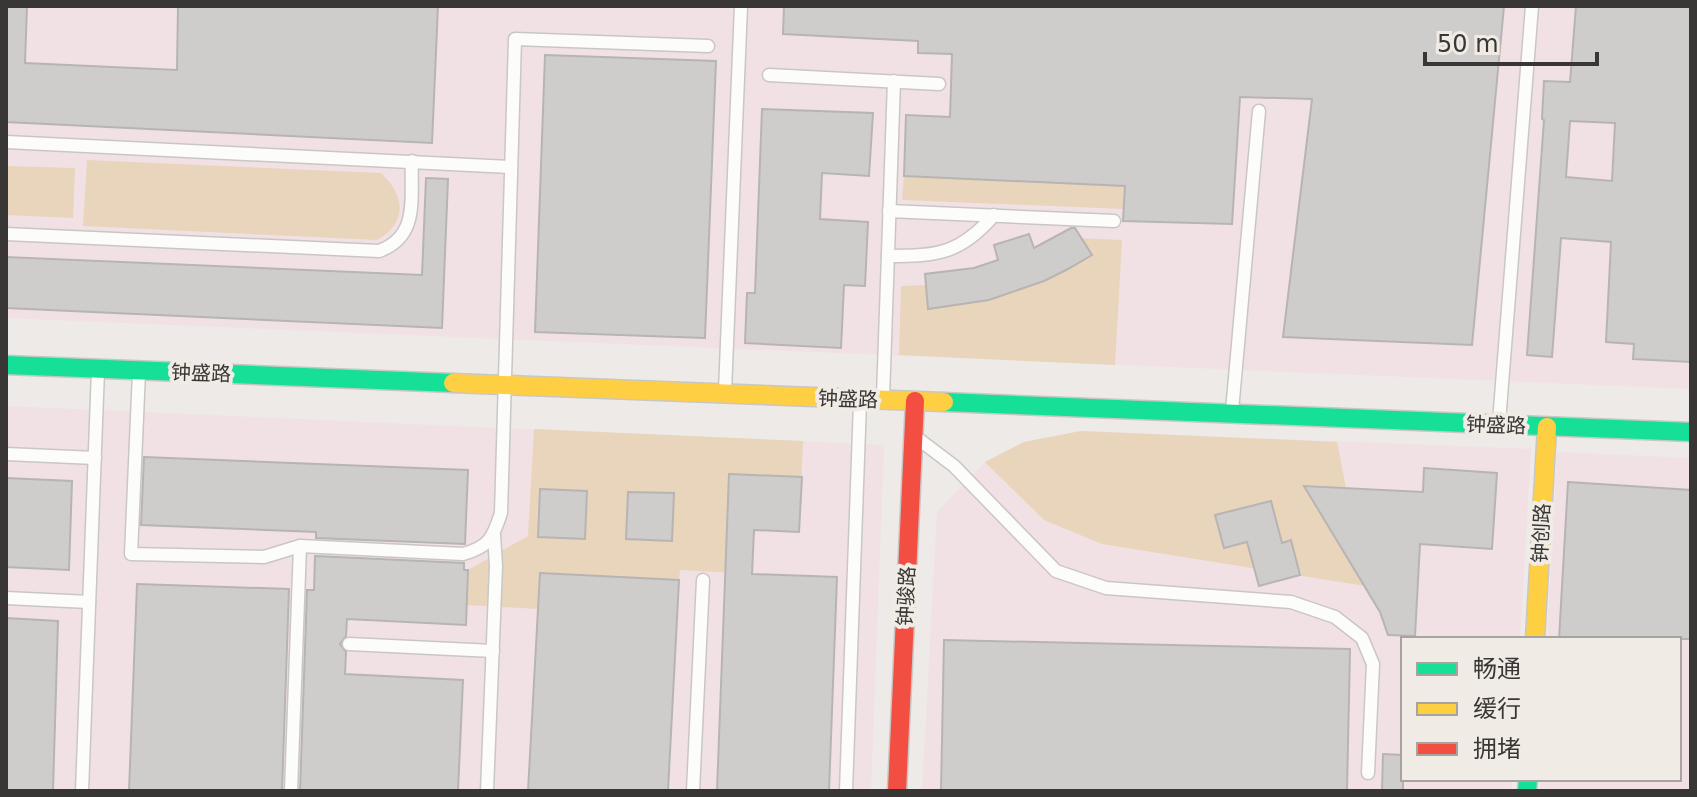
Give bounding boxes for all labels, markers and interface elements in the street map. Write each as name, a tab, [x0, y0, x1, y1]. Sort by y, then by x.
scale bar	[1425, 16, 1597, 66]
text: 50 m	[1437, 30, 1499, 58]
street label: 钟盛路	[171, 360, 231, 386]
street label: 钟盛路	[818, 386, 878, 412]
street label: 钟盛路	[1466, 412, 1526, 438]
street label: 钟创路	[1527, 502, 1555, 564]
street label: 钟骏路	[892, 565, 920, 627]
legend	[1401, 637, 1681, 781]
text: 畅通	[1473, 655, 1521, 683]
text: 缓行	[1473, 695, 1521, 723]
text: 拥堵	[1473, 735, 1521, 763]

